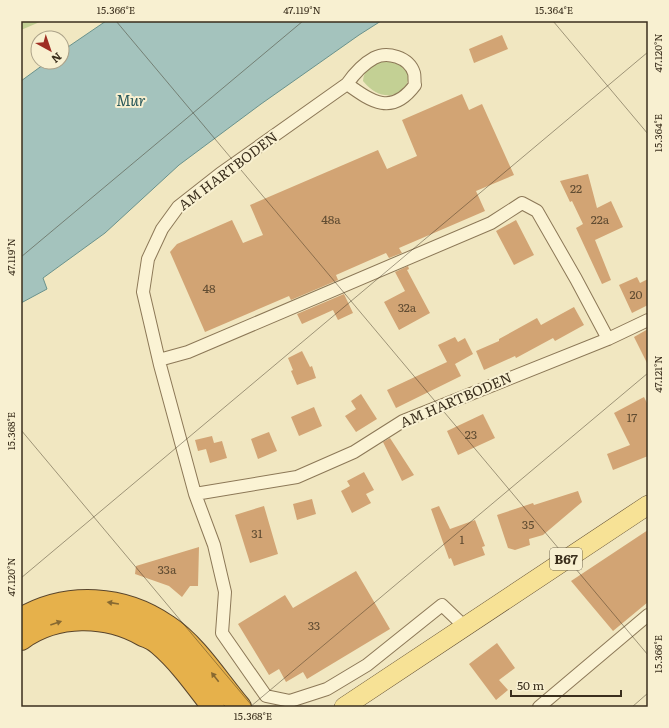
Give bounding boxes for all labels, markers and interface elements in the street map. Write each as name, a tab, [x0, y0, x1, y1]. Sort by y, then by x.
text: 15.366°E	[97, 2, 135, 17]
text: 47.119°N	[283, 2, 321, 17]
text: 15.364°E	[535, 2, 573, 17]
north arrow	[30, 30, 70, 70]
text: 47.120°N	[650, 33, 665, 73]
text: N	[48, 49, 66, 68]
water label: Mur	[116, 88, 146, 111]
text: 15.364°E	[650, 114, 665, 152]
street label: AM HARTBODEN	[174, 126, 281, 214]
house number: 22	[570, 179, 582, 197]
house number: 48a	[321, 210, 341, 228]
house number: 22a	[591, 210, 610, 228]
text: 47.119°N	[3, 238, 18, 276]
house number: 48	[202, 279, 216, 297]
house number: 20	[629, 285, 643, 303]
house number: 32a	[398, 298, 417, 316]
text: 47.121°N	[650, 355, 665, 393]
street label: AM HARTBODEN	[397, 366, 515, 432]
house number: 17	[627, 408, 637, 426]
text: 15.368°E	[3, 412, 18, 450]
house number: 23	[465, 425, 477, 443]
house number: 35	[522, 515, 534, 533]
house number: 31	[251, 524, 263, 542]
house number: 1	[460, 530, 465, 548]
road number: B67	[550, 548, 582, 570]
text: 47.120°N	[3, 557, 18, 597]
house number: 33a	[157, 560, 177, 578]
one-way arrow	[106, 600, 119, 606]
house number: 33	[308, 616, 320, 634]
one-way arrow	[51, 620, 63, 626]
text: 15.366°E	[650, 635, 665, 673]
one-way arrow	[211, 671, 219, 682]
scale bar	[511, 672, 621, 698]
text: 50 m	[517, 676, 544, 694]
text: 15.368°E	[234, 708, 272, 723]

